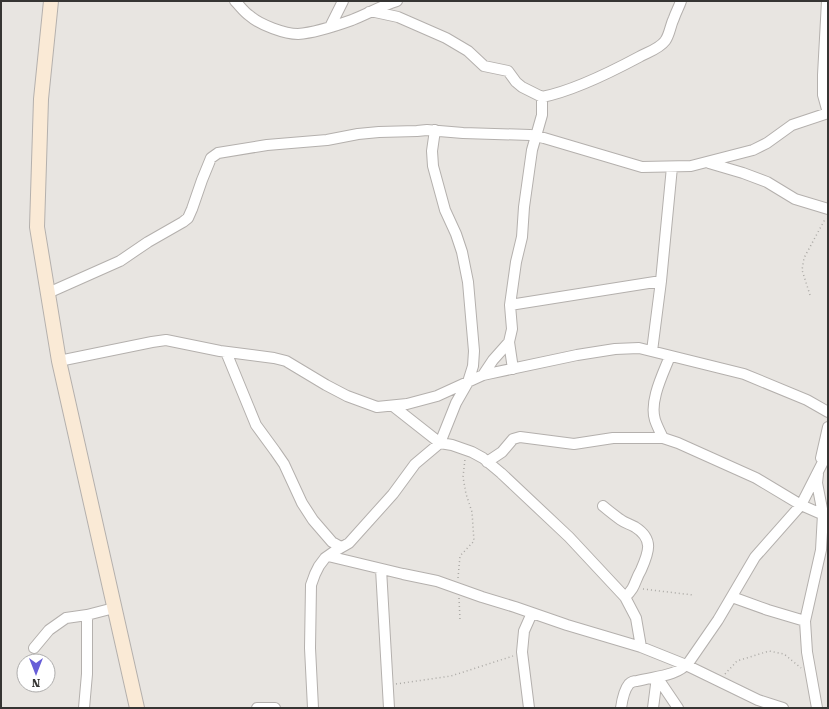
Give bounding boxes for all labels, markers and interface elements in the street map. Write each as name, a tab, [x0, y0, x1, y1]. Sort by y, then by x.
north arrow	[16, 653, 56, 693]
text: N	[31, 676, 40, 689]

